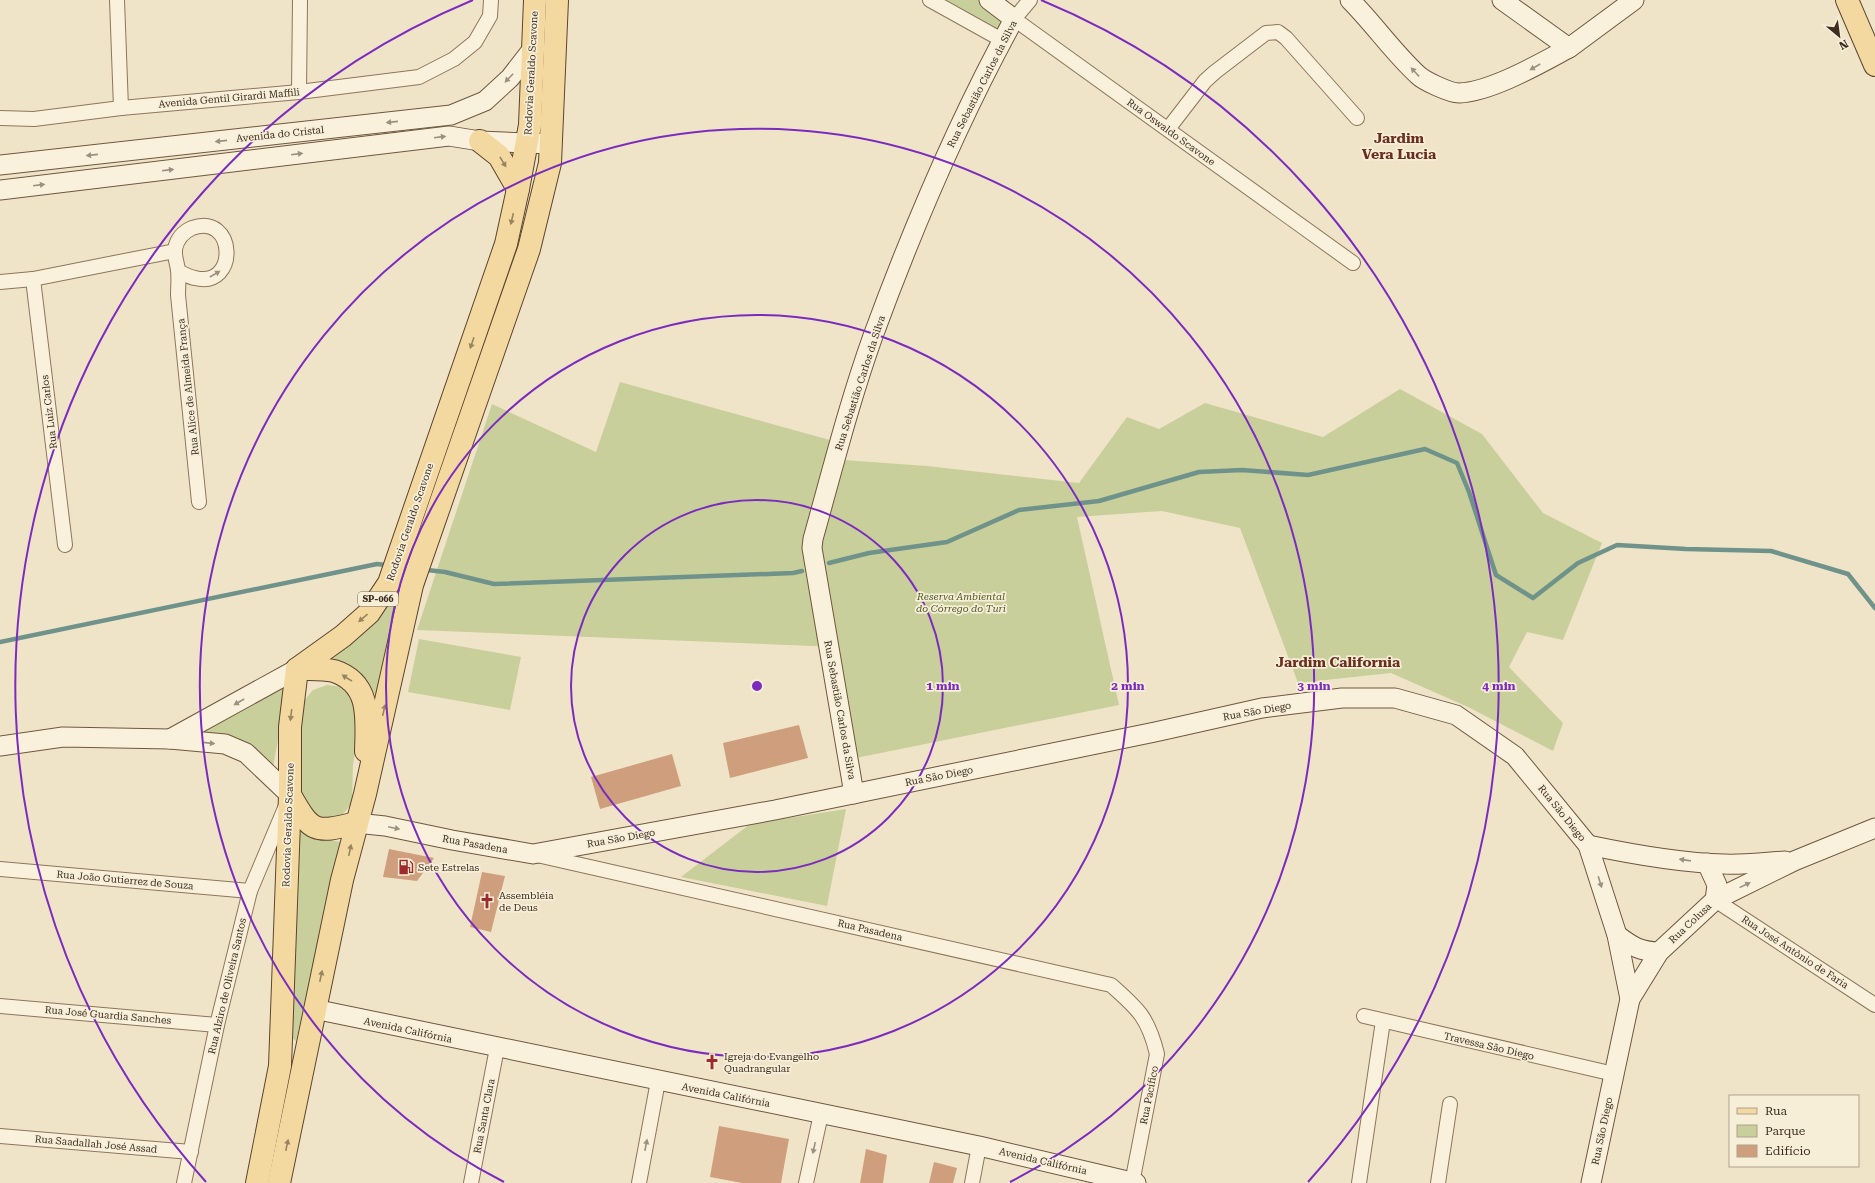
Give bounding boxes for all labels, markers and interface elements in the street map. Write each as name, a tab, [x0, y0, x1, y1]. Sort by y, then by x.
street label: Rodovia Geraldo Scavone	[522, 10, 540, 135]
north arrow	[1819, 16, 1859, 56]
street label: Rua Sebastião Carlos da Silva	[945, 18, 1019, 149]
text: N	[1836, 37, 1850, 52]
one-way arrow	[1529, 64, 1541, 71]
one-way arrow	[1410, 67, 1420, 77]
one-way arrow	[505, 73, 514, 83]
street label: Avenida Gentil Girardi Maffili	[158, 86, 300, 110]
street label: Rua Oswaldo Scavone	[1125, 96, 1218, 168]
one-way arrow	[386, 119, 398, 125]
street label: Avenida do Cristal	[235, 124, 325, 144]
district label: Jardim Vera Lucia	[1362, 130, 1437, 162]
one-way arrow	[434, 134, 446, 141]
one-way arrow	[215, 138, 227, 144]
one-way arrow	[291, 151, 303, 158]
one-way arrow	[86, 152, 98, 158]
one-way arrow	[499, 156, 506, 168]
one-way arrow	[162, 167, 174, 173]
one-way arrow	[33, 182, 45, 188]
one-way arrow	[508, 213, 514, 225]
one-way arrow	[209, 271, 221, 278]
street label: Rua Sebastião Carlos da Silva	[833, 314, 887, 452]
street label: Rua Alice de Almeida França	[175, 317, 201, 456]
one-way arrow	[469, 337, 475, 349]
street label: Rua Luiz Carlos	[39, 374, 59, 450]
street label: Rodovia Geraldo Scavone	[385, 461, 436, 582]
park label: Reserva Ambiental do Córrego do Turi	[916, 591, 1006, 614]
road number: SP-066	[358, 592, 398, 606]
one-way arrow	[358, 613, 368, 623]
street label: Rua Sebastião Carlos da Silva	[822, 640, 858, 781]
district label: Jardim California	[1276, 654, 1401, 670]
one-way arrow	[342, 674, 352, 682]
centre of rings	[750, 679, 764, 693]
text: 1 min	[926, 679, 960, 693]
text: 2 min	[1111, 679, 1145, 693]
text: 3 min	[1297, 679, 1331, 693]
text: 4 min	[1482, 679, 1516, 693]
one-way arrow	[233, 699, 245, 706]
street label: Rua São Diego	[1222, 700, 1292, 722]
one-way arrow	[381, 703, 387, 716]
one-way arrow	[288, 709, 294, 721]
one-way arrow	[203, 740, 215, 746]
street label: Rodovia Geraldo Scavone	[280, 762, 296, 887]
street label: Rua São Diego	[904, 764, 974, 788]
street label: Rua São Diego	[1536, 783, 1588, 843]
one-way arrow	[388, 825, 401, 831]
street label: Rua São Diego	[586, 827, 656, 849]
street label: Rua Pasadena	[441, 833, 509, 855]
one-way arrow	[348, 844, 354, 856]
one-way arrow	[1679, 857, 1691, 863]
fuel station icon: Sete Estrelas	[397, 858, 415, 876]
place label: Sete Estrelas	[418, 862, 479, 873]
street label: Rua João Gutierrez de Souza	[56, 869, 194, 892]
one-way arrow	[1597, 876, 1603, 888]
one-way arrow	[1739, 882, 1751, 888]
place label: Assembléia de Deus	[499, 890, 554, 913]
church icon: Assembléia de Deus	[478, 892, 496, 910]
street label: Rua Colusa	[1667, 900, 1714, 945]
street label: Rua José Antônio de Faria	[1740, 913, 1851, 991]
street label: Rua Alziro de Oliveira Santos	[206, 917, 248, 1055]
street label: Rua Pasadena	[836, 917, 904, 943]
one-way arrow	[319, 970, 325, 983]
street label: Rua José Guardia Sanches	[44, 1004, 172, 1026]
street label: Avenida Califórnia	[363, 1015, 454, 1045]
street label: Travessa São Diego	[1443, 1030, 1535, 1062]
place label: Igreja do Evangelho Quadrangular	[724, 1051, 819, 1074]
church icon: Igreja do Evangelho Quadrangular	[703, 1053, 721, 1071]
street label: Rua Pacífico	[1138, 1065, 1160, 1125]
street label: Rua Santa Clara	[471, 1077, 497, 1154]
street label: Avenida Califórnia	[681, 1081, 772, 1109]
legend	[1729, 1095, 1859, 1167]
street label: Rua São Diego	[1589, 1096, 1615, 1166]
text: Rua	[1765, 1104, 1788, 1118]
text: Parque	[1765, 1124, 1806, 1138]
street label: Rua Saadallah José Assad	[34, 1133, 158, 1155]
one-way arrow	[284, 1139, 290, 1151]
one-way arrow	[643, 1139, 649, 1151]
one-way arrow	[810, 1142, 816, 1155]
text: Edifício	[1765, 1144, 1811, 1158]
street label: Avenida Califórnia	[998, 1146, 1089, 1177]

